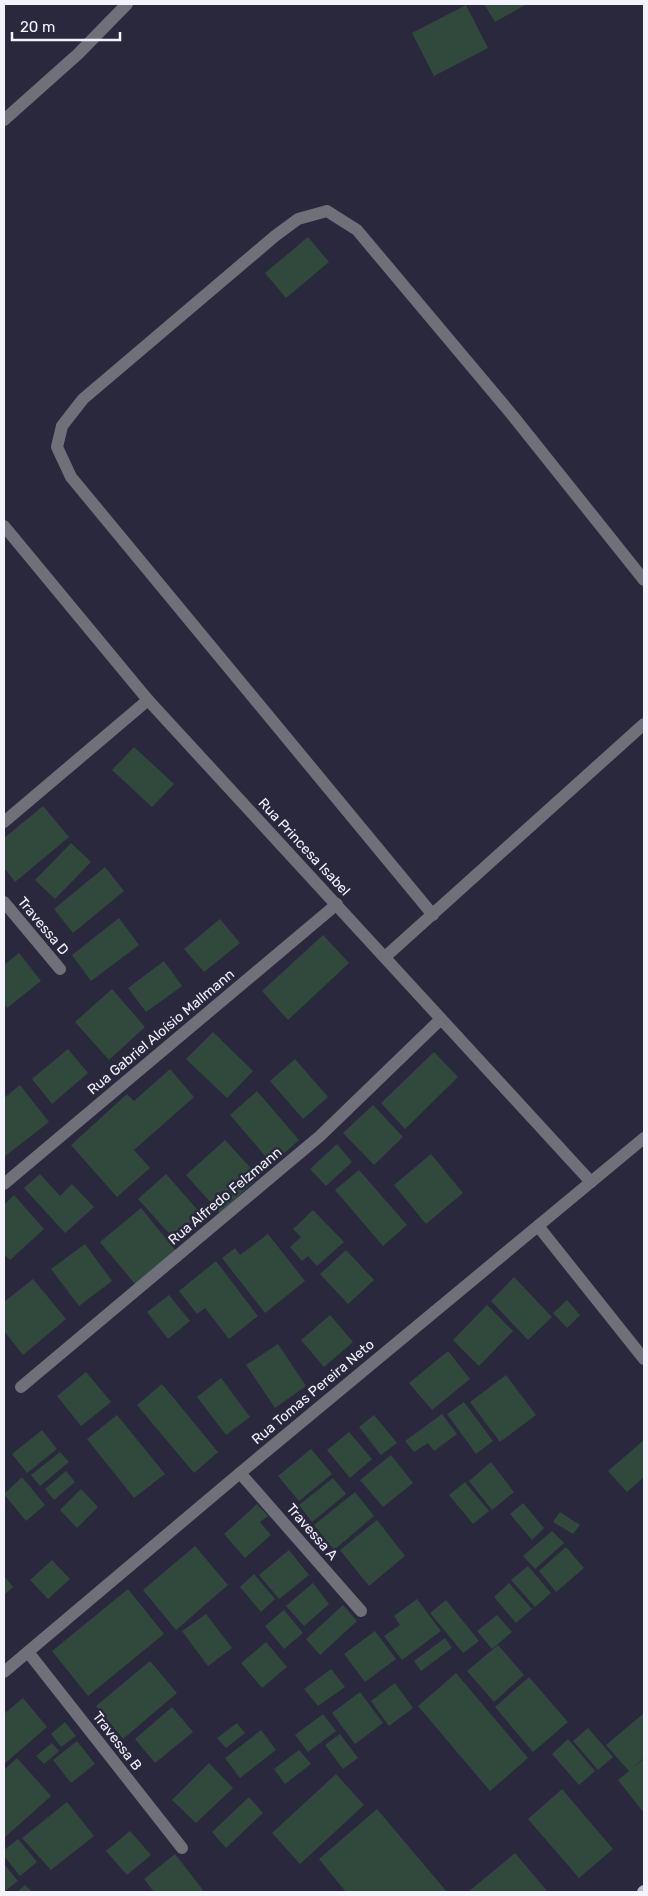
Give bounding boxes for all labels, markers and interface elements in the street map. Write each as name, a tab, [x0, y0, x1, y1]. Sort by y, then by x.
scale bar	[12, 10, 120, 42]
text: 20 m	[20, 18, 55, 36]
street label: Rua Princesa Isabel	[254, 795, 354, 899]
street label: Travessa D	[14, 894, 72, 958]
street label: Rua Gabriel Aloísio Mallmann	[84, 966, 238, 1098]
street label: Rua Alfredo Felzmann	[165, 1144, 285, 1248]
street label: Rua Tomas Pereira Neto	[248, 1336, 378, 1448]
street label: Travessa A	[283, 1500, 342, 1564]
street label: Travessa B	[89, 1708, 145, 1774]

